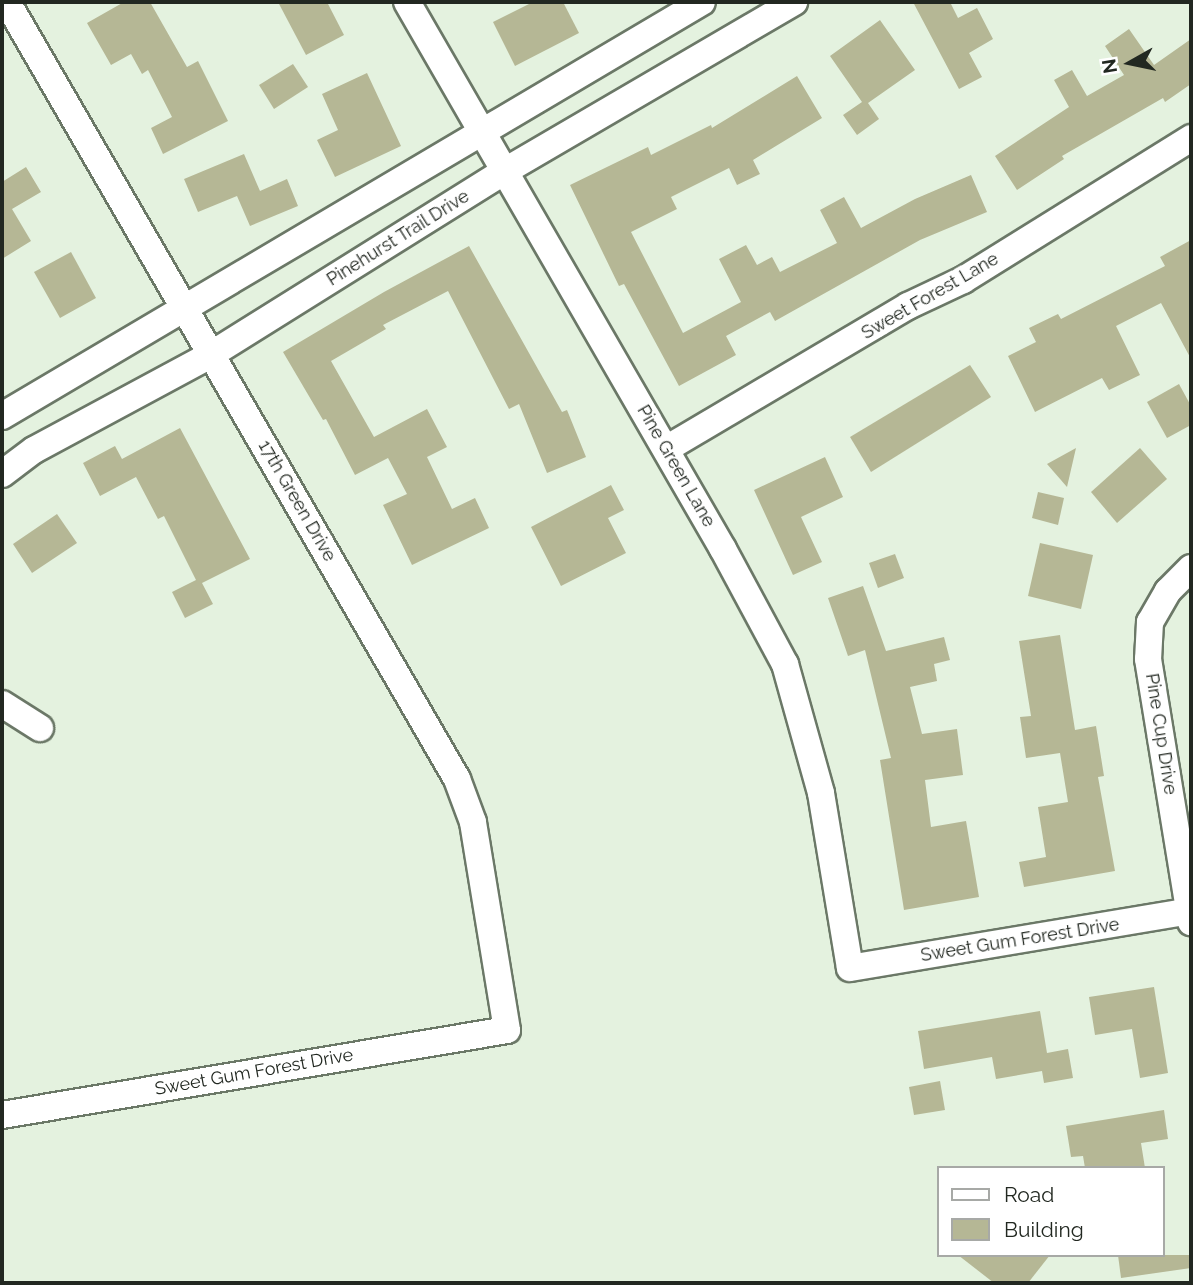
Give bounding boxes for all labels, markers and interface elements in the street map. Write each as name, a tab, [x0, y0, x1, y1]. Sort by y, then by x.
north arrow	[1095, 28, 1165, 98]
text: N	[1097, 57, 1121, 75]
street label: Pinehurst Trail Drive	[322, 185, 474, 291]
street label: Sweet Forest Lane	[858, 248, 1002, 344]
street label: Pine Green Lane	[632, 401, 720, 531]
street label: 17th Green Drive	[254, 437, 340, 565]
street label: Pine Cup Drive	[1141, 672, 1181, 796]
street label: Sweet Gum Forest Drive	[919, 914, 1121, 966]
street label: Sweet Gum Forest Drive	[153, 1044, 355, 1100]
legend	[937, 1166, 1165, 1257]
text: Road	[1004, 1182, 1054, 1207]
text: Building	[1004, 1217, 1084, 1242]

